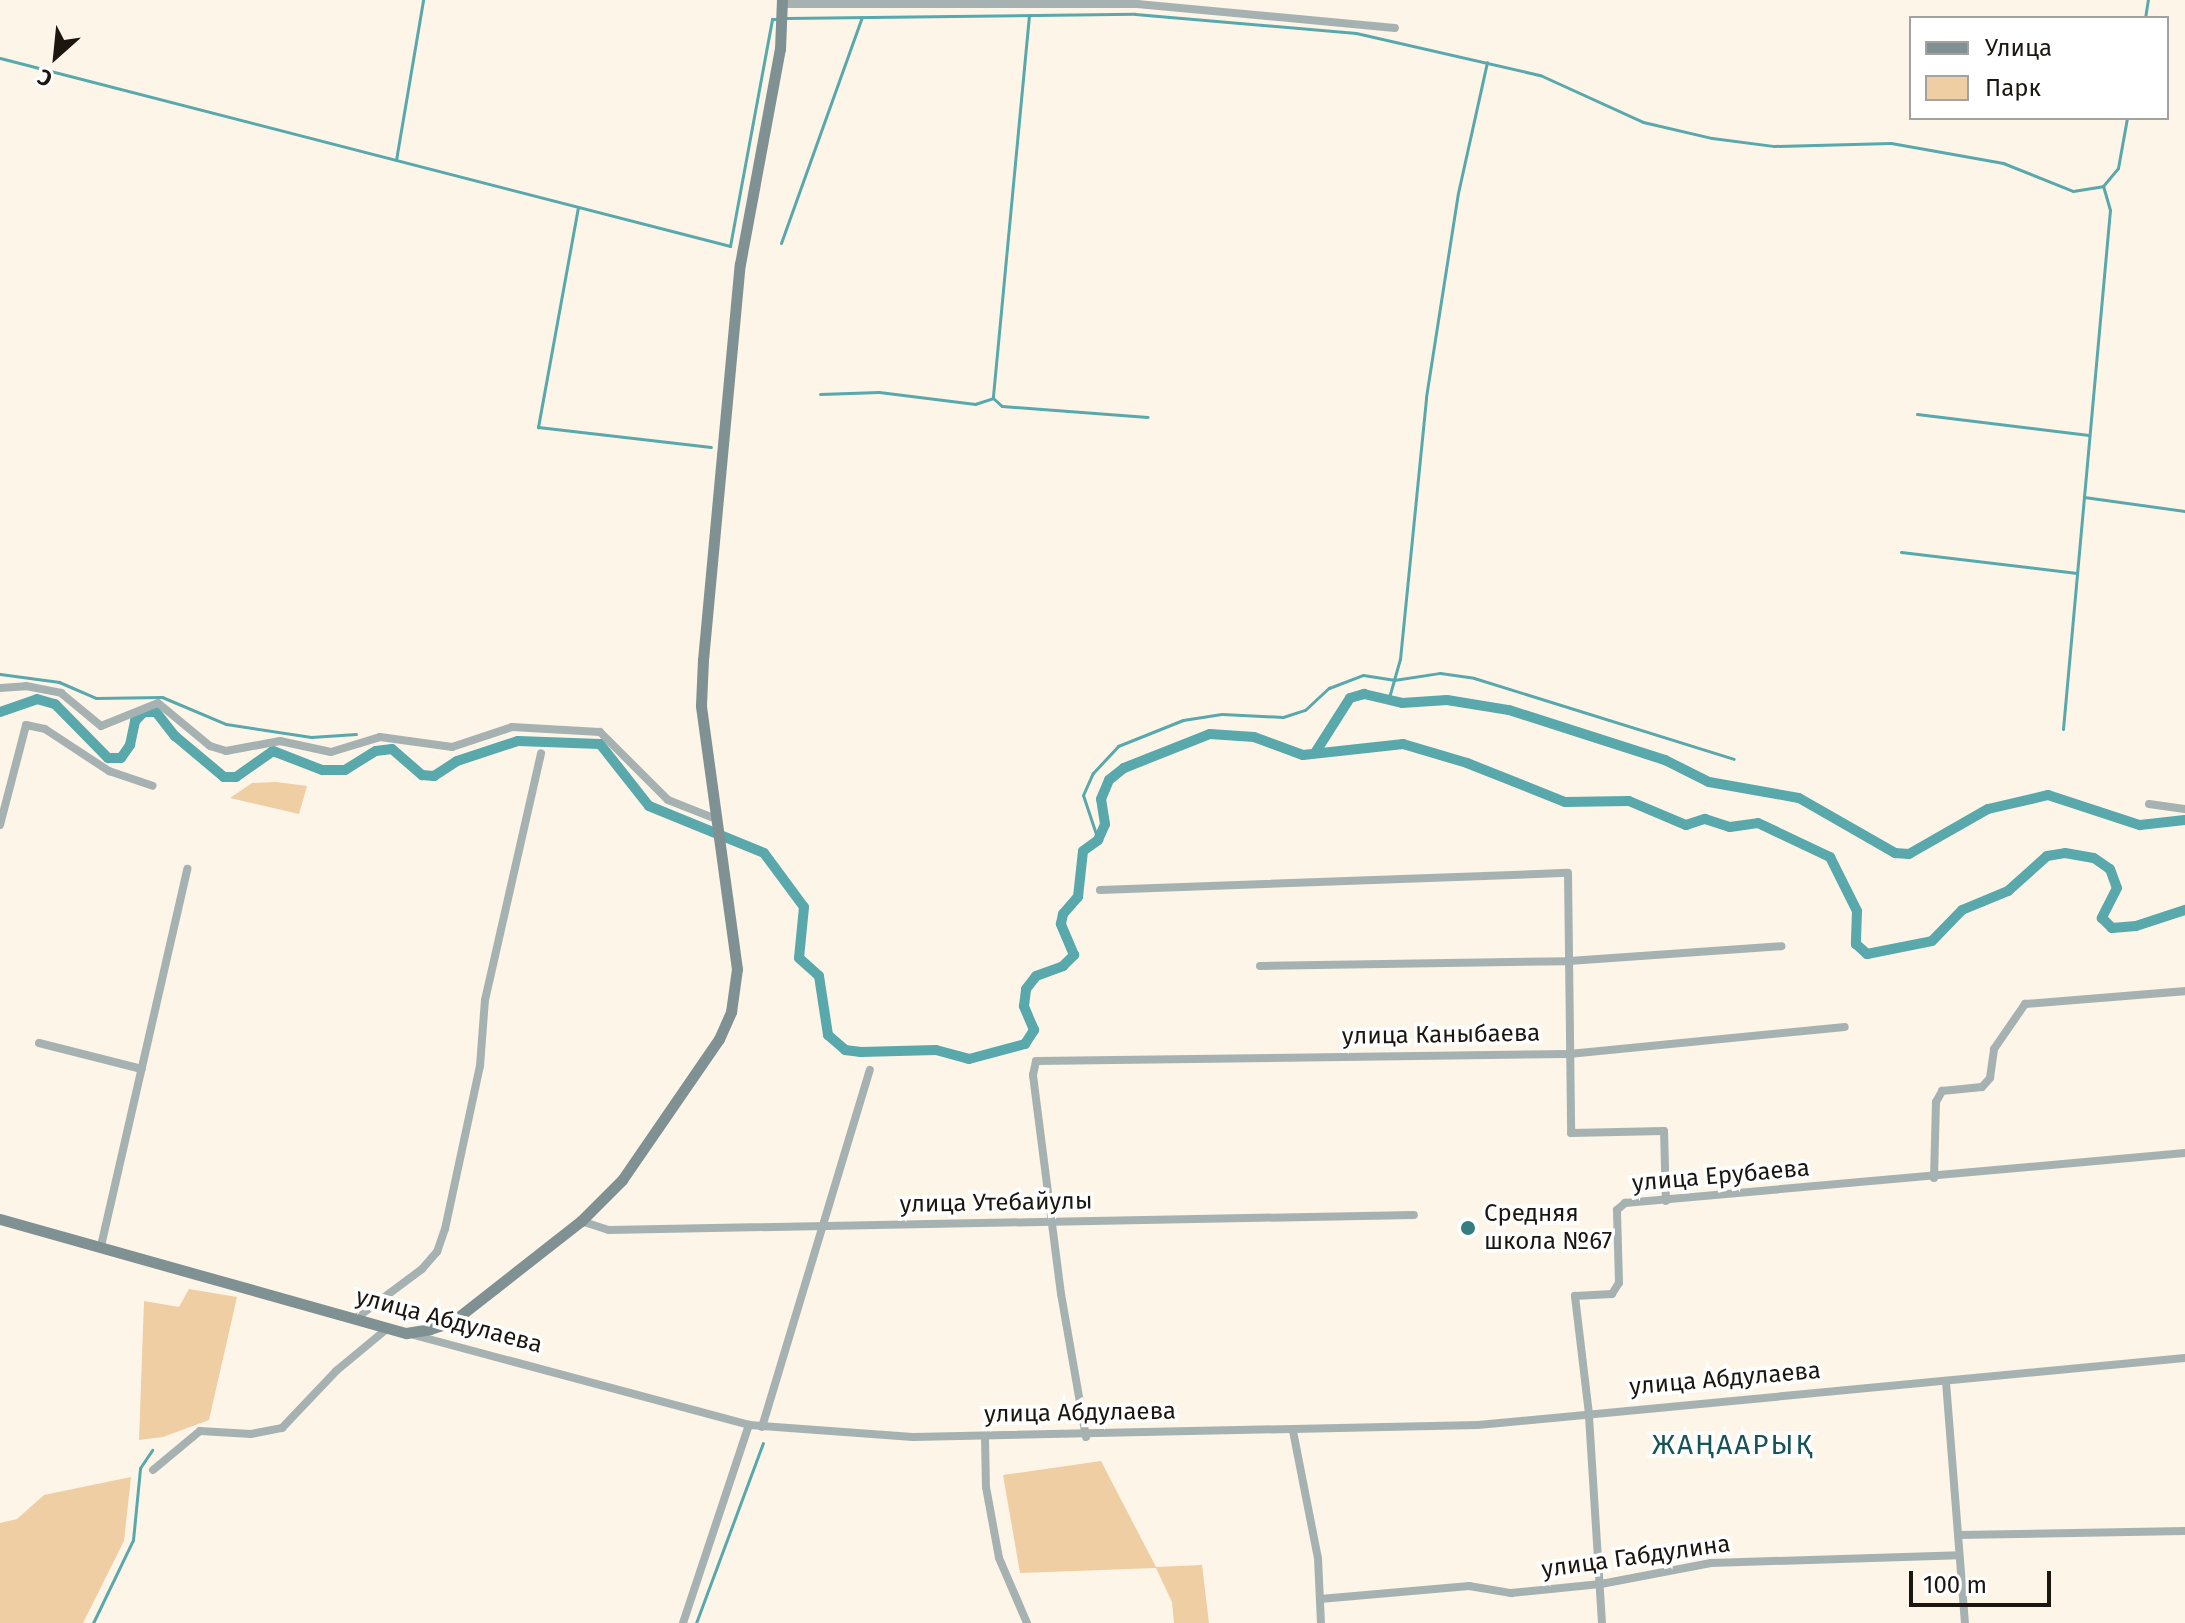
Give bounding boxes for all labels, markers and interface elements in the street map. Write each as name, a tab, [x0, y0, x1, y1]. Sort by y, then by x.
north arrow	[16, 16, 96, 96]
legend	[1909, 16, 2169, 120]
text: Улица	[1985, 34, 2052, 62]
text: С	[33, 63, 57, 93]
text: Парк	[1985, 74, 2041, 102]
street label: улица Каныбаева	[1342, 1019, 1540, 1051]
street label: улица Ерубаева	[1631, 1154, 1811, 1198]
street label: улица Утебайулы	[899, 1187, 1093, 1219]
place label: Средняя школа №67	[1484, 1200, 1612, 1256]
marker: Средняя школа №67	[1459, 1219, 1477, 1237]
street label: улица Абдулаева	[353, 1282, 545, 1360]
street label: улица Абдулаева	[1628, 1356, 1822, 1402]
street label: улица Абдулаева	[984, 1397, 1176, 1429]
district label: ЖАҢААРЫҚ	[1652, 1428, 1814, 1462]
street label: улица Габдулина	[1540, 1530, 1732, 1584]
scale bar	[1913, 1555, 2055, 1605]
text: 100 m	[1923, 1571, 1987, 1599]

